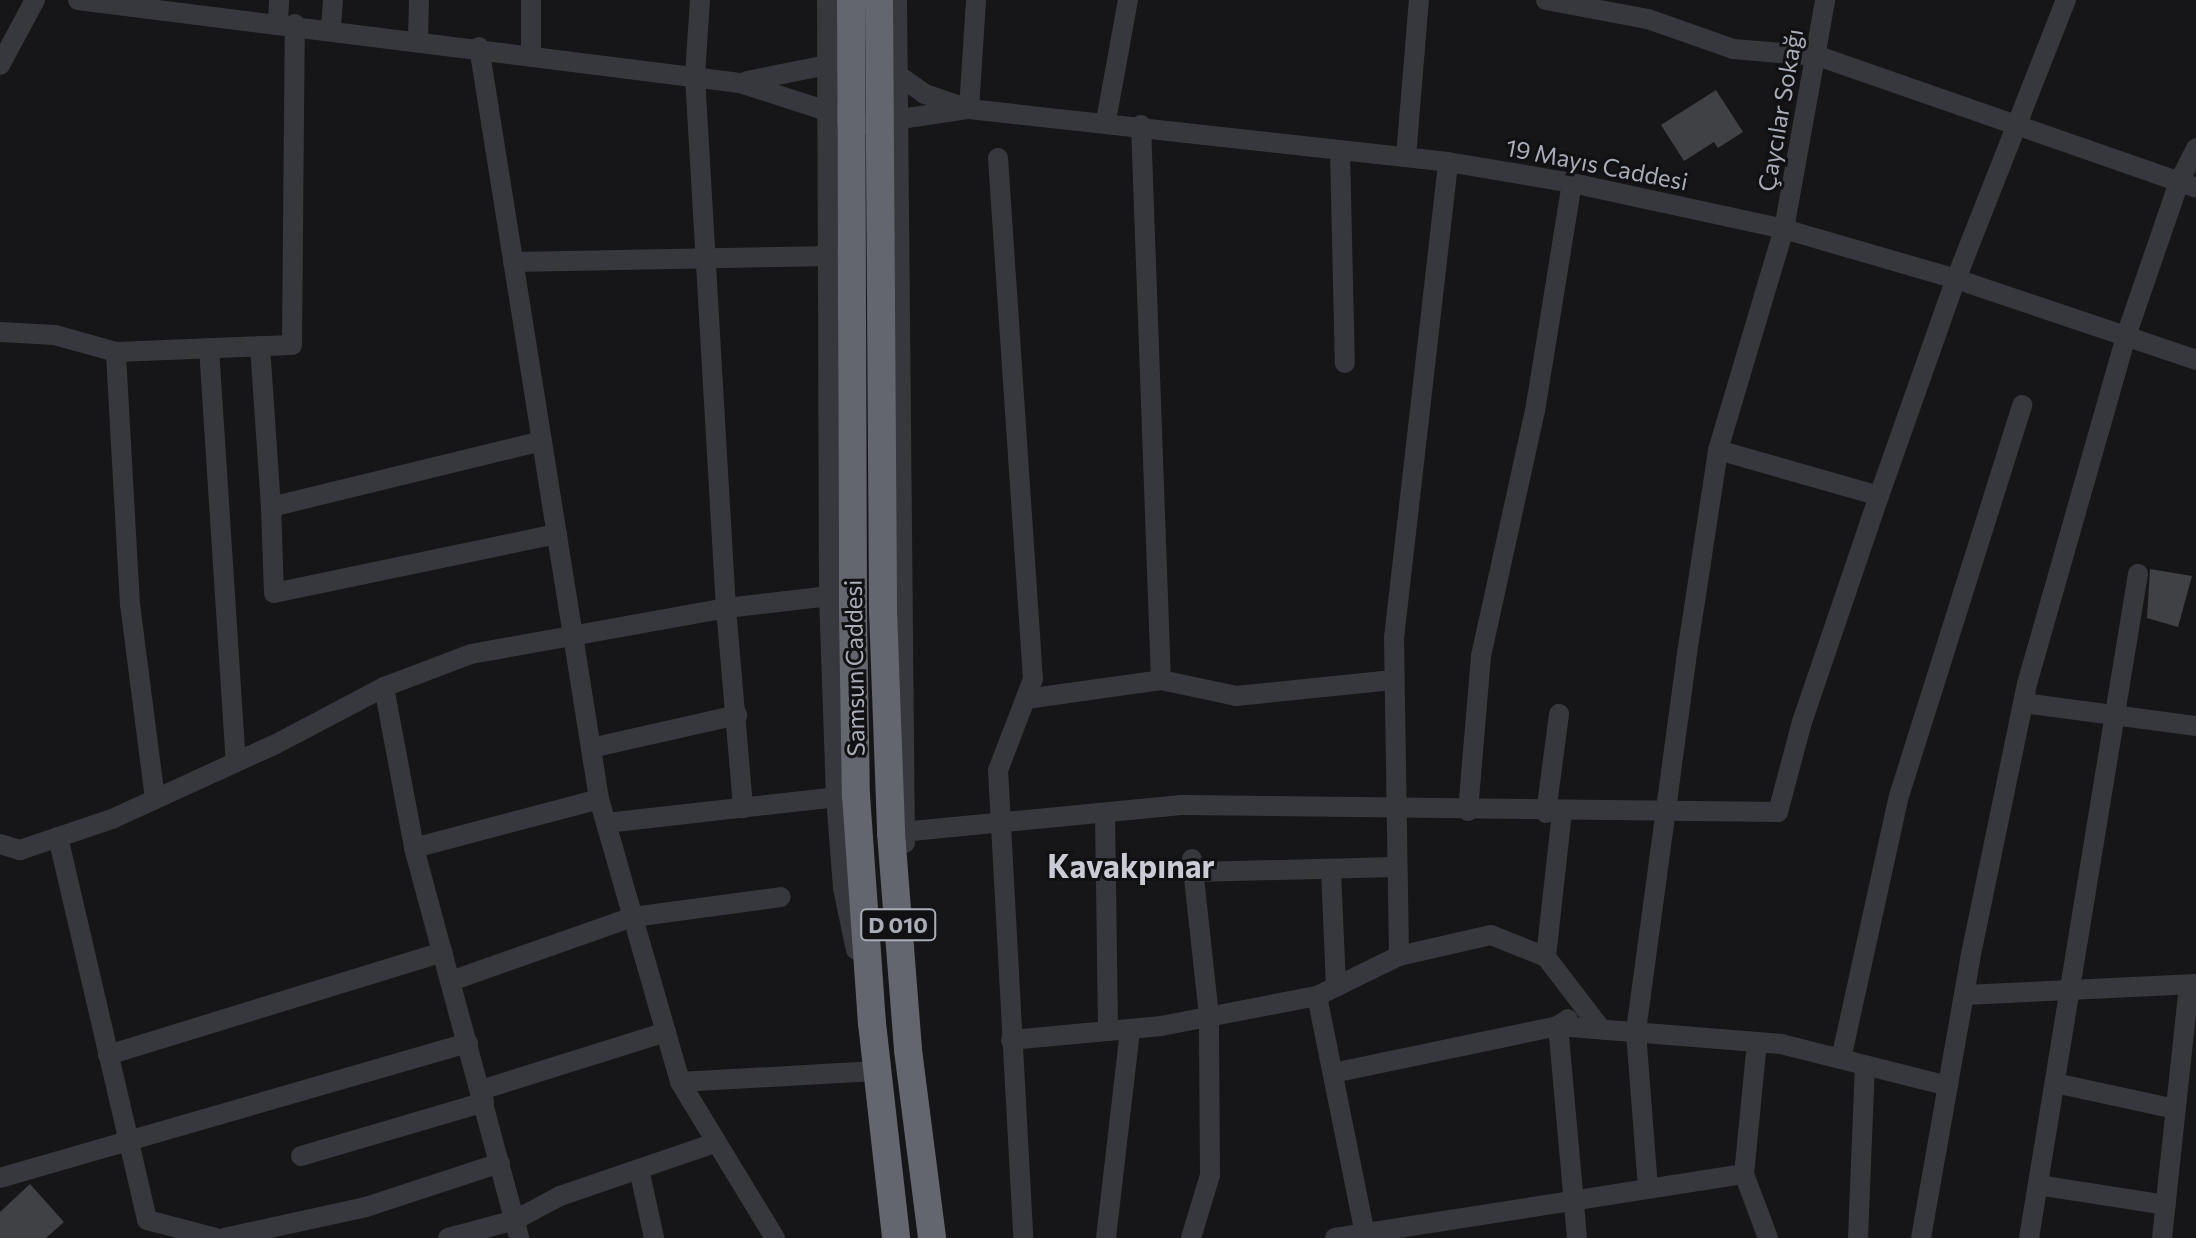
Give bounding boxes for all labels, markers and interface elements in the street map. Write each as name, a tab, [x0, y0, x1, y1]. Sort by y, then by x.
street label: Çaycılar Sokağı	[1752, 26, 1808, 194]
street label: 19 Mayıs Caddesi	[1503, 132, 1691, 196]
street label: Samsun Caddesi	[838, 579, 870, 757]
district label: Kavakpınar	[1047, 846, 1215, 884]
road number: D 010	[860, 907, 936, 943]

